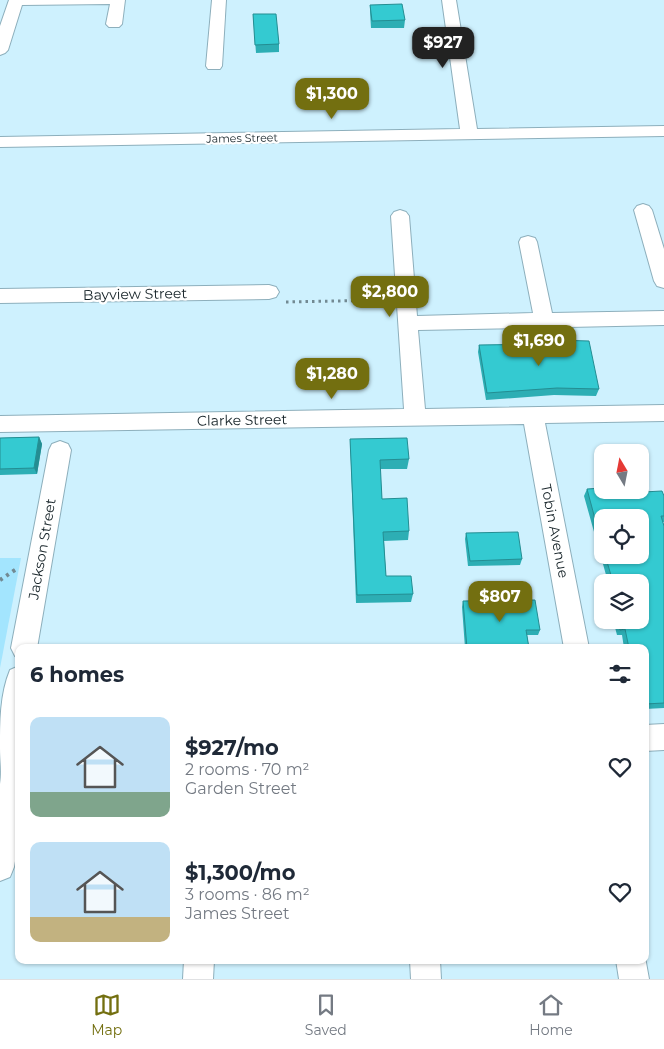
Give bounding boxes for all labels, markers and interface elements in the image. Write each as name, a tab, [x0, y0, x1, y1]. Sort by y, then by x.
pin: $927	[413, 27, 473, 69]
text: $927	[423, 33, 463, 52]
pin: $1,300	[291, 78, 373, 120]
text: $1,300	[306, 84, 358, 103]
street label: James Street	[205, 130, 279, 146]
pin: $2,800	[349, 276, 431, 318]
text: $2,800	[362, 282, 418, 301]
street label: Bayview Street	[83, 284, 187, 304]
pin: $1,690	[498, 324, 580, 367]
text: $1,690	[513, 331, 565, 350]
pin: $1,280	[291, 358, 373, 400]
text: $1,280	[306, 364, 358, 383]
street label: Clarke Street	[197, 410, 287, 430]
north arrow	[594, 444, 649, 499]
map controls	[594, 444, 649, 629]
street label: Tobin Avenue	[537, 483, 573, 579]
street label: Jackson Street	[24, 497, 60, 602]
button: locate	[594, 509, 649, 564]
button: layers	[594, 574, 649, 629]
pin: $807	[470, 580, 530, 623]
text: $807	[479, 587, 521, 606]
icon: filters	[606, 660, 634, 688]
text: 6 homes	[30, 662, 124, 687]
text: $927/mo	[185, 735, 279, 760]
icon: home	[70, 737, 130, 797]
icon: heart	[606, 753, 634, 781]
text: 2 rooms · 70 m²	[185, 760, 310, 779]
text: Garden Street	[185, 779, 297, 798]
text: $1,300/mo	[185, 860, 295, 885]
icon: home	[70, 862, 130, 922]
icon: heart	[606, 878, 634, 906]
text: 3 rooms · 86 m²	[185, 885, 310, 904]
text: James Street	[185, 904, 289, 923]
tab: Map	[91, 991, 122, 1039]
tab: Saved	[305, 991, 347, 1039]
tab: Home	[529, 991, 573, 1039]

